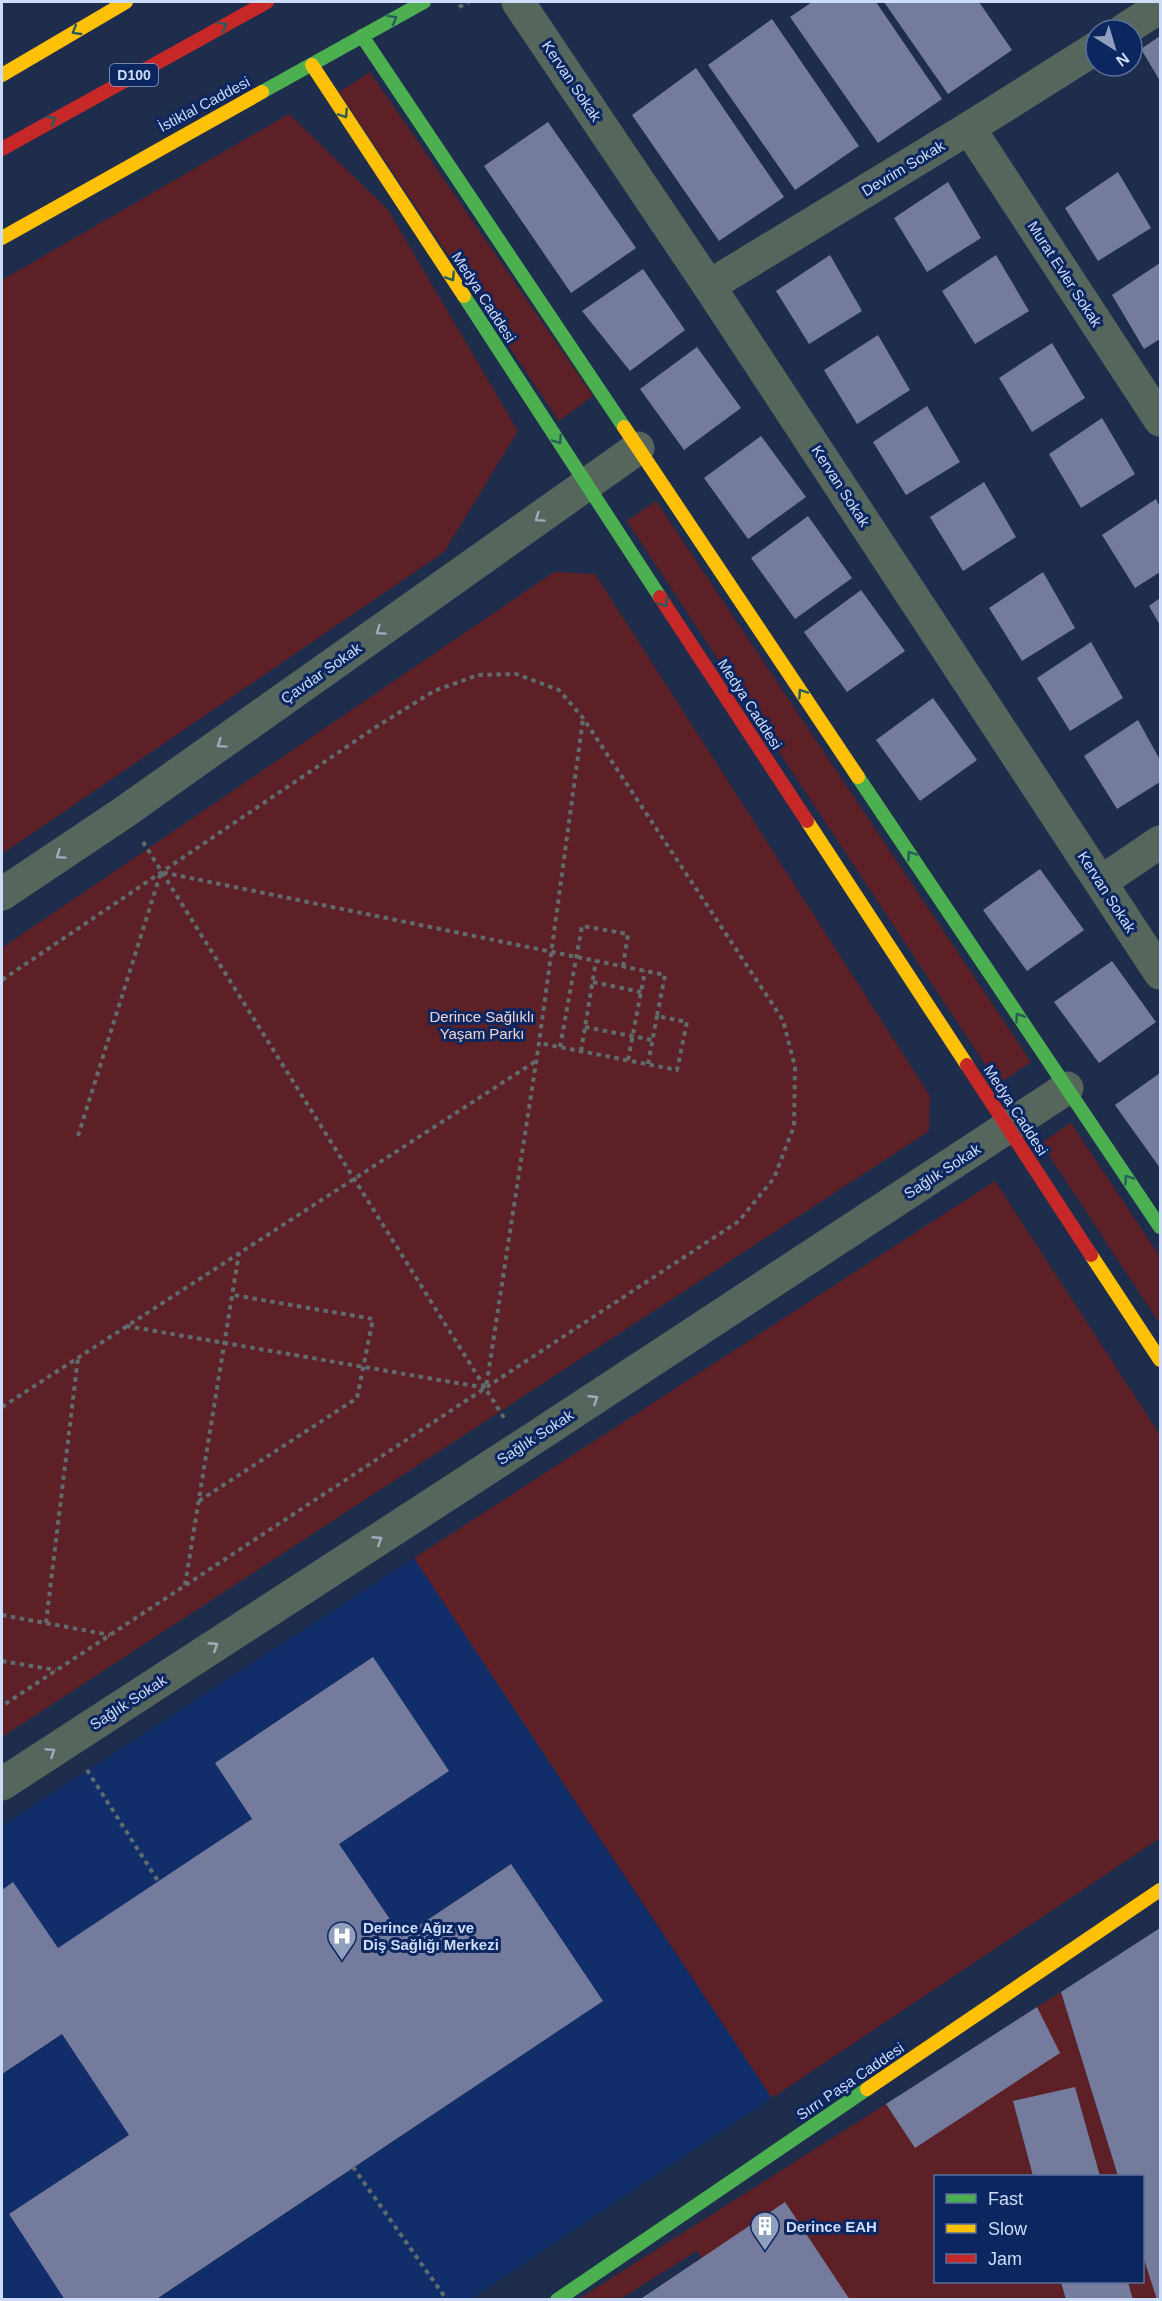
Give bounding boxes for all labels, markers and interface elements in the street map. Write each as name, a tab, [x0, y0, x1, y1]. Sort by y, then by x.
one-way arrow	[387, 15, 397, 26]
north arrow	[1084, 18, 1144, 78]
one-way arrow	[217, 22, 227, 33]
one-way arrow	[72, 24, 82, 36]
street label: Kervan Sokak	[539, 38, 605, 125]
text: N	[1113, 49, 1132, 70]
road number: D100	[110, 64, 158, 86]
street label: İstiklal Caddesi	[155, 73, 253, 135]
one-way arrow	[337, 107, 348, 118]
one-way arrow	[46, 116, 57, 127]
street label: Devrim Sokak	[859, 136, 948, 199]
street label: Murat Evler Sokak	[1024, 218, 1106, 330]
street label: Medya Caddesi	[448, 249, 520, 345]
one-way arrow	[444, 270, 455, 281]
one-way arrow	[550, 434, 562, 444]
street label: Kervan Sokak	[808, 442, 874, 530]
one-way arrow	[535, 511, 546, 522]
one-way arrow	[657, 597, 669, 607]
one-way arrow	[375, 624, 386, 635]
street label: Çavdar Sokak	[278, 639, 365, 707]
street label: Medya Caddesi	[714, 656, 786, 752]
one-way arrow	[798, 688, 809, 699]
one-way arrow	[216, 736, 227, 747]
one-way arrow	[56, 848, 67, 859]
street label: Kervan Sokak	[1074, 848, 1140, 936]
one-way arrow	[907, 850, 918, 861]
park label: Derince Sağlıklı Yaşam Parkı	[429, 1008, 535, 1042]
one-way arrow	[1016, 1012, 1027, 1023]
street label: Medya Caddesi	[980, 1062, 1052, 1158]
street label: Sağlık Sokak	[901, 1140, 984, 1202]
one-way arrow	[1124, 1174, 1135, 1185]
one-way arrow	[587, 1395, 598, 1406]
street label: Sağlık Sokak	[494, 1406, 577, 1468]
one-way arrow	[371, 1536, 382, 1547]
one-way arrow	[207, 1642, 218, 1653]
street label: Sağlık Sokak	[87, 1671, 170, 1733]
one-way arrow	[44, 1749, 55, 1760]
place label: Derince Ağız ve Diş Sağlığı Merkezi	[363, 1919, 499, 1953]
hospital icon: Derince Ağız ve Diş Sağlığı Merkezi	[326, 1920, 358, 1962]
street label: Sırrı Paşa Caddesi	[793, 2039, 907, 2123]
legend	[934, 2175, 1144, 2283]
text: Fast	[988, 2189, 1023, 2209]
building icon: Derince EAH	[749, 2210, 781, 2252]
place label: Derince EAH	[786, 2218, 877, 2235]
text: Slow	[988, 2219, 1028, 2239]
text: Jam	[988, 2249, 1022, 2269]

